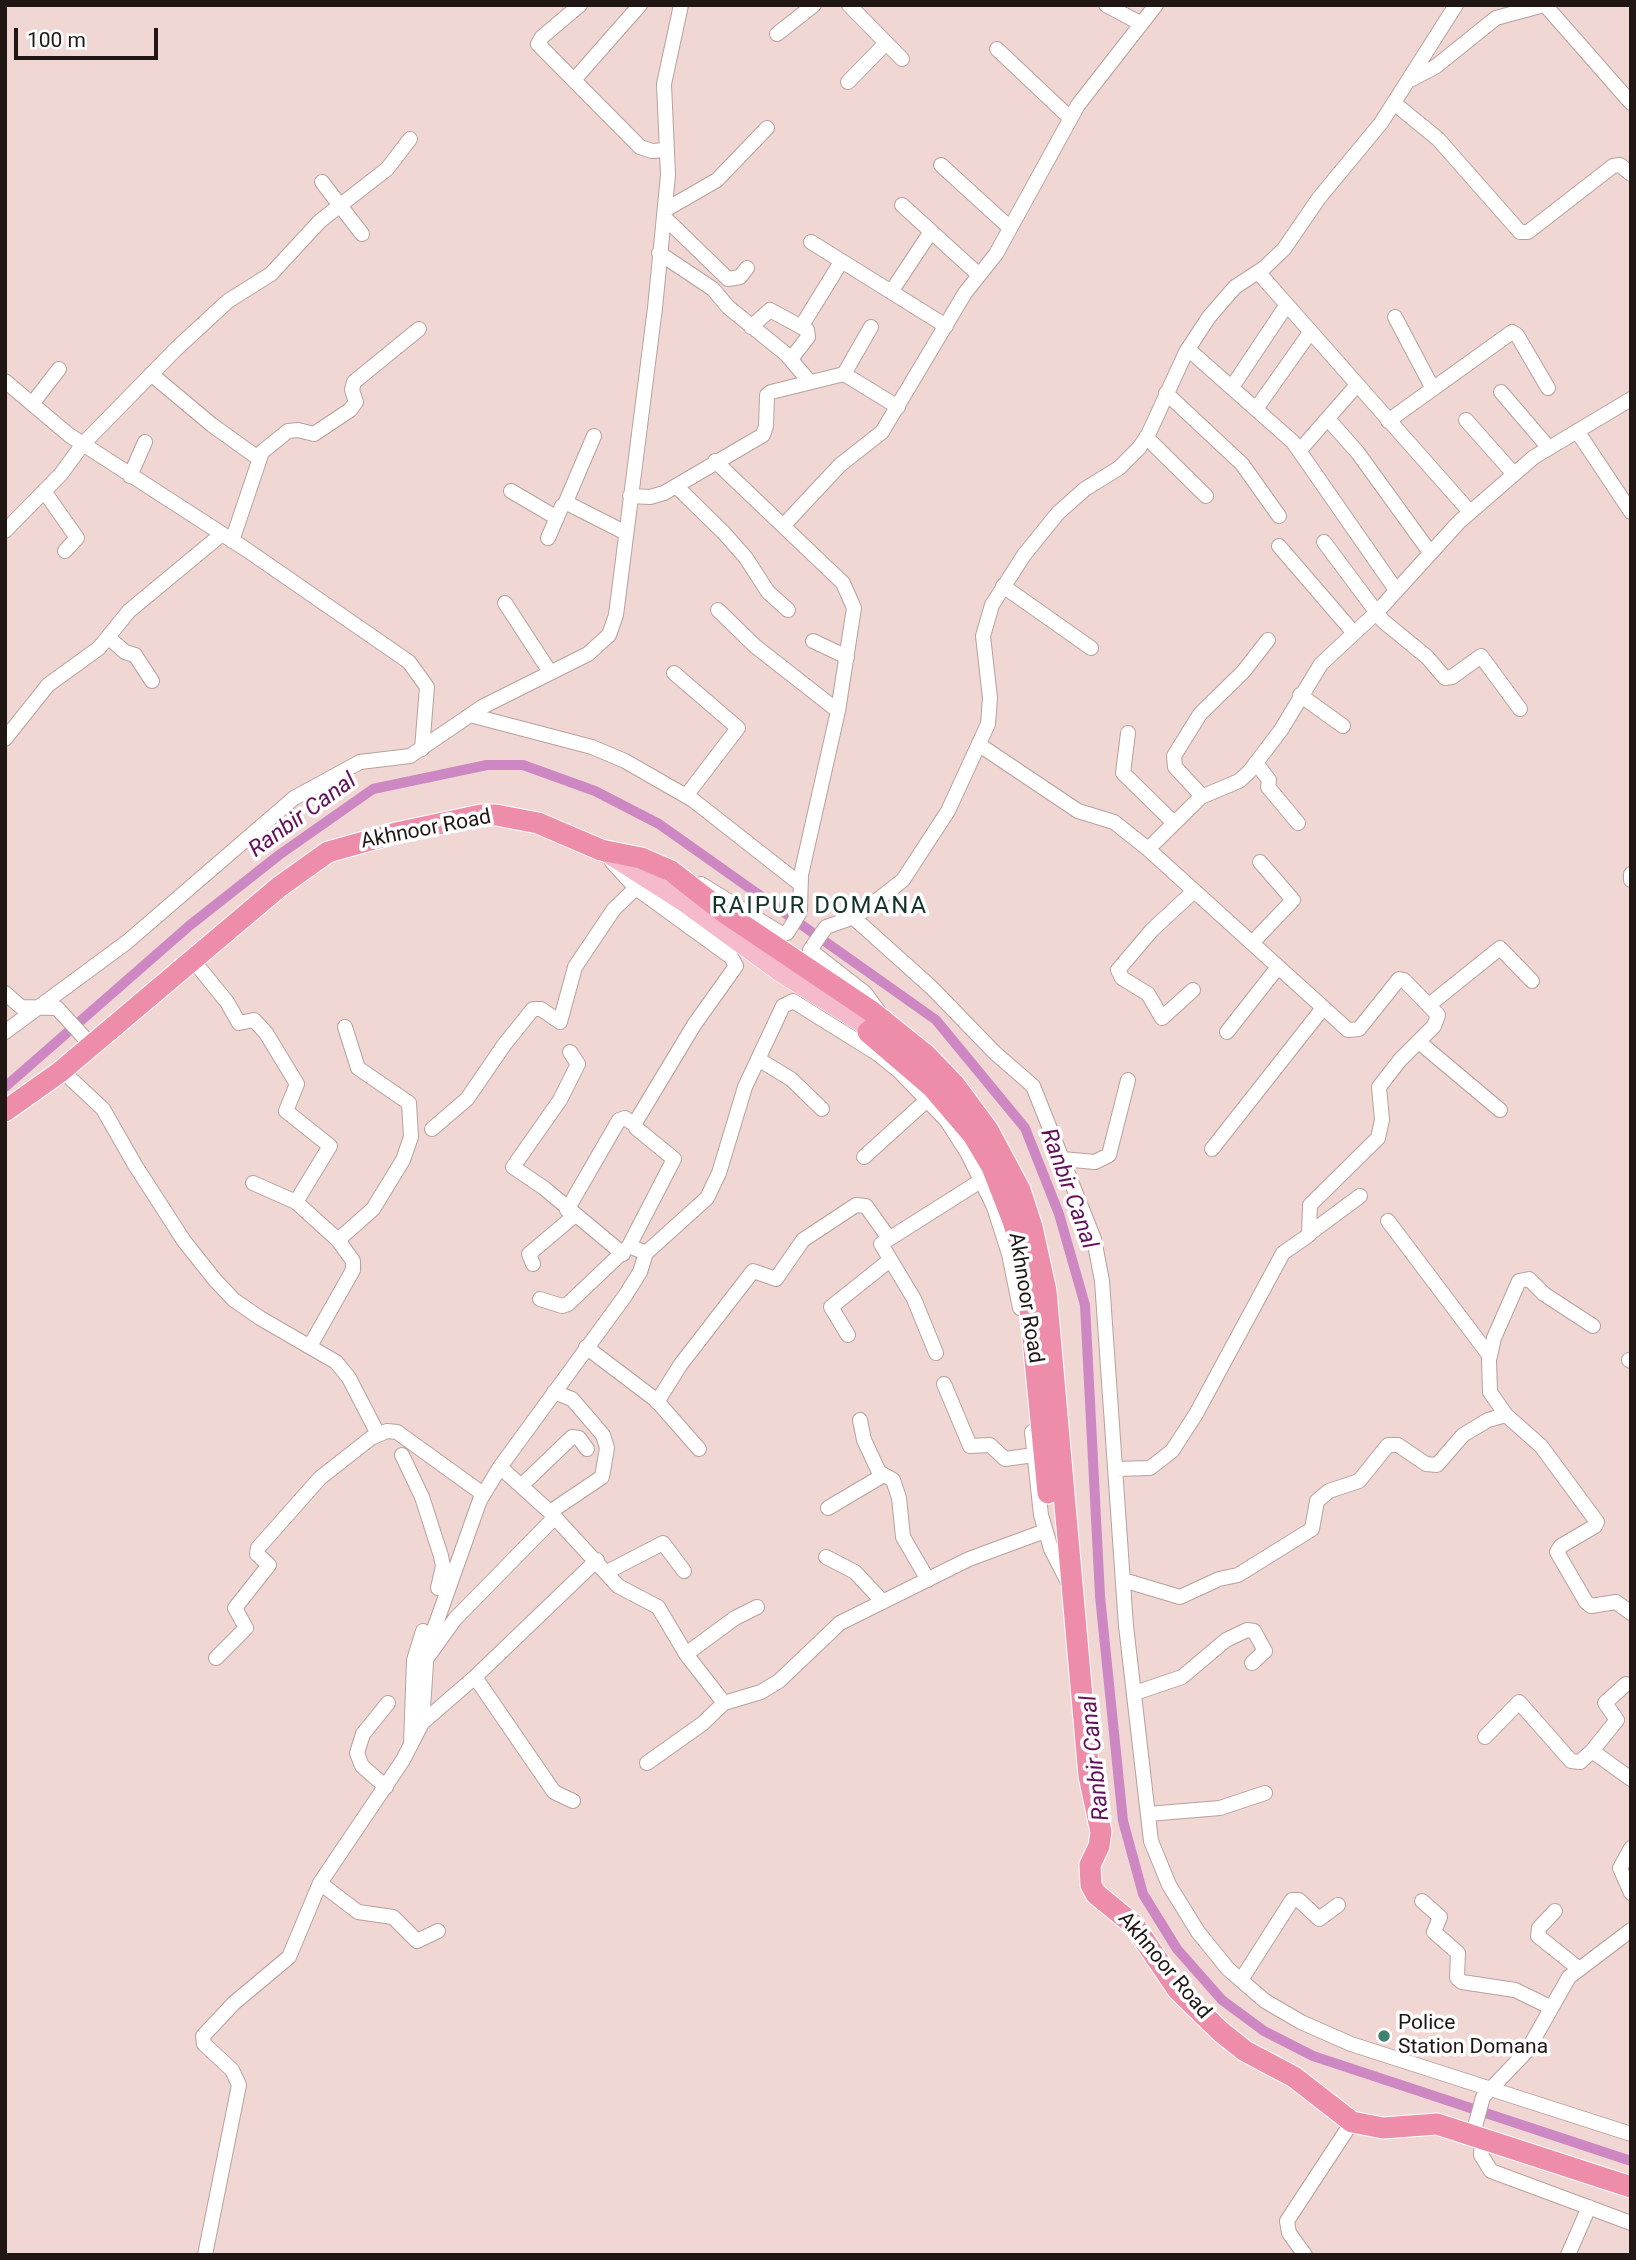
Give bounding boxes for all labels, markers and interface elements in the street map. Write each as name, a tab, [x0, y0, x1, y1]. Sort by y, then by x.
scale bar	[18, 14, 161, 58]
text: 100 m	[27, 28, 86, 52]
water label: Ranbir Canal	[244, 768, 362, 864]
street label: Akhnoor Road	[359, 805, 493, 855]
district label: RAIPUR DOMANA	[713, 893, 927, 921]
water label: Ranbir Canal	[1033, 1125, 1103, 1253]
street label: Akhnoor Road	[1002, 1231, 1048, 1365]
water label: Ranbir Canal	[1076, 1694, 1116, 1822]
street label: Akhnoor Road	[1112, 1907, 1216, 2025]
place label: Police Station Domana	[1398, 2011, 1548, 2061]
marker: Police Station Domana	[1376, 2028, 1392, 2044]

